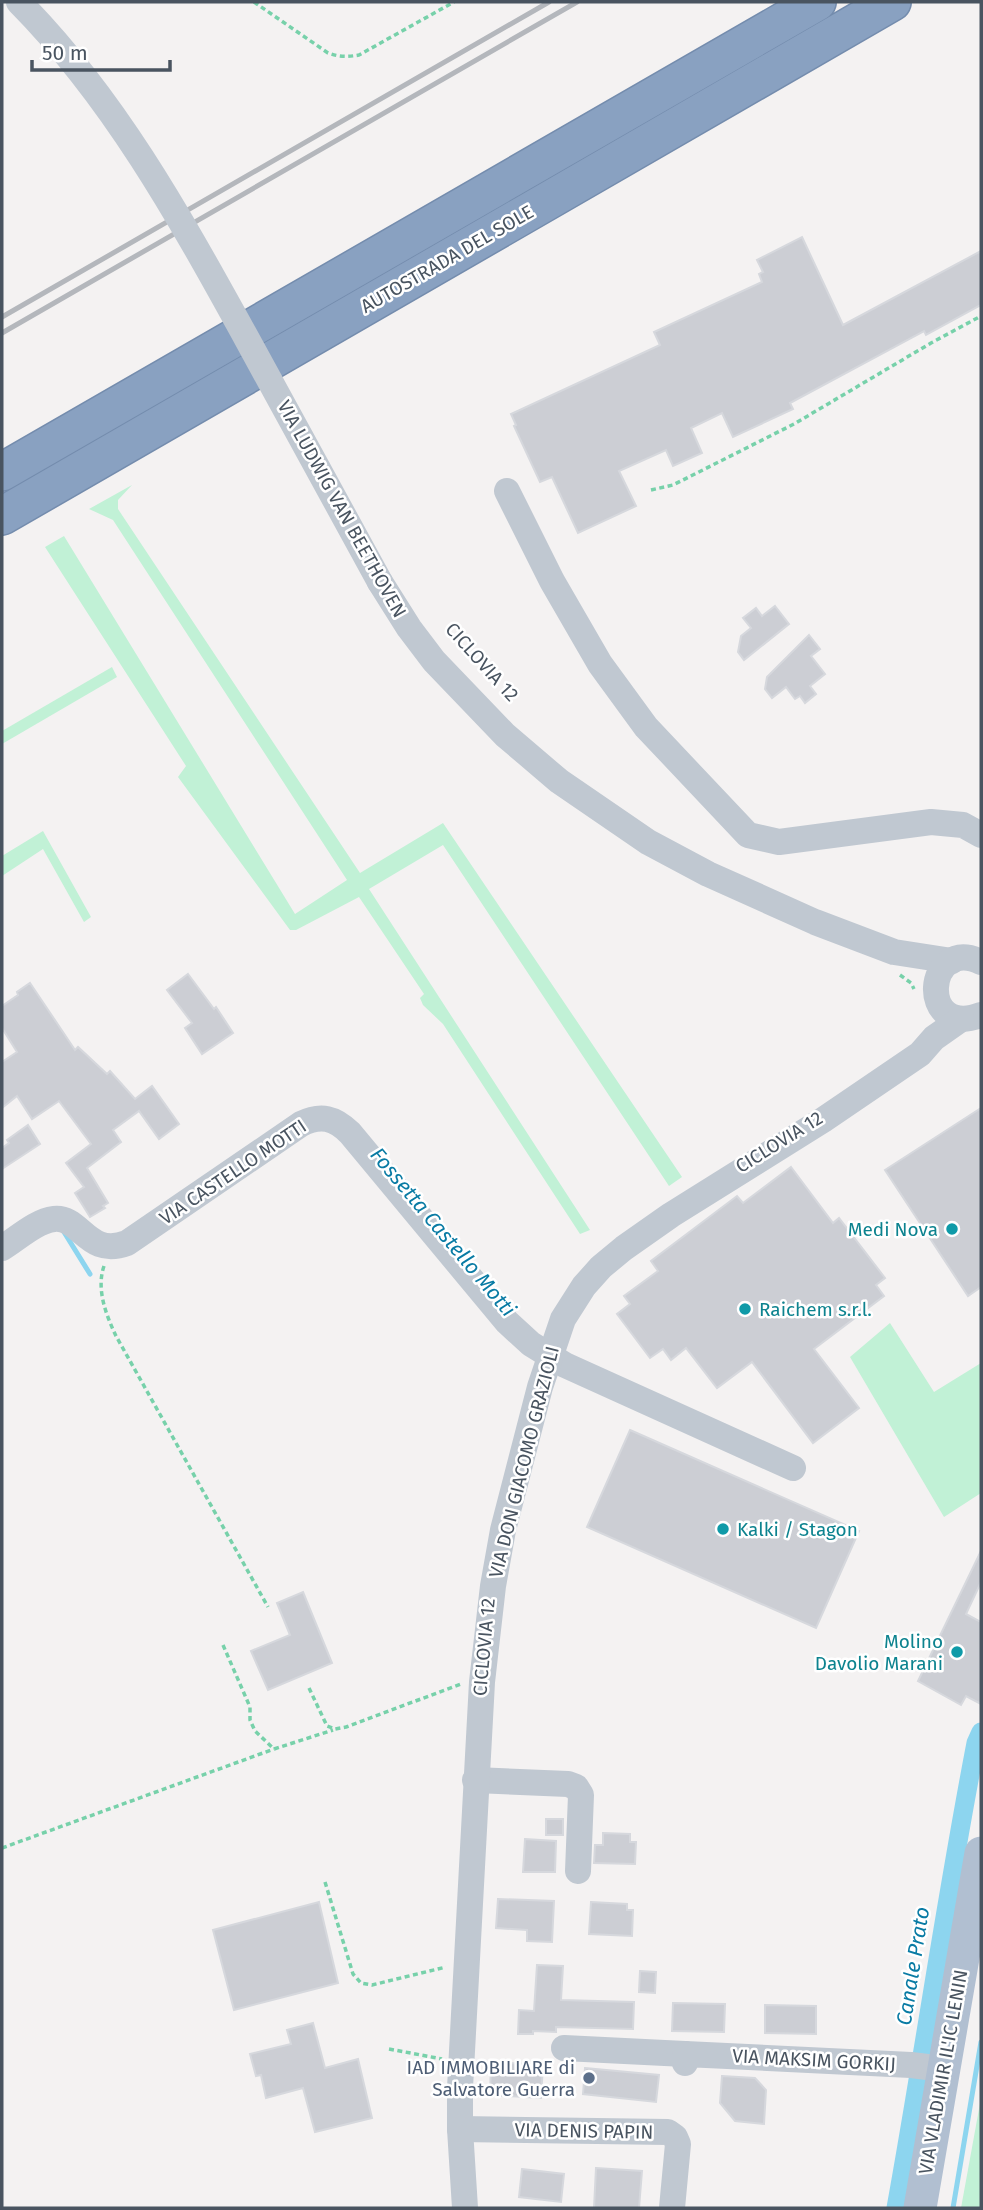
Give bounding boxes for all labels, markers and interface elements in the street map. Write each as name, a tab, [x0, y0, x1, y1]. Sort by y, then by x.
scale bar	[32, 28, 170, 72]
text: 50 m	[42, 40, 88, 66]
street label: AUTOSTRADA DEL SOLE	[356, 200, 538, 318]
street label: VIA LUDWIG VAN BEETHOVEN	[273, 396, 411, 622]
street label: CICLOVIA 12	[441, 618, 523, 706]
street label: CICLOVIA 12	[731, 1106, 827, 1178]
street label: VIA CASTELLO MOTTI	[155, 1114, 311, 1230]
water label: Fossetta Castello Motti	[365, 1142, 521, 1322]
place label: Medi Nova	[848, 1218, 938, 1241]
marker: Medi Nova	[944, 1221, 960, 1237]
place label: Raichem s.r.l.	[759, 1298, 872, 1321]
marker: Raichem s.r.l.	[737, 1301, 753, 1317]
street label: VIA DON GIACOMO GRAZIOLI	[484, 1344, 564, 1580]
place label: Kalki / Stagon	[737, 1518, 858, 1541]
marker: Kalki / Stagon	[715, 1521, 731, 1537]
street label: CICLOVIA 12	[468, 1597, 500, 1697]
place label: Molino Davolio Marani	[815, 1630, 943, 1675]
marker: Molino Davolio Marani	[949, 1644, 965, 1660]
water label: Canale Prato	[891, 1905, 935, 2027]
street label: VIA VLADIMIR IL'IC LENIN	[914, 1968, 972, 2176]
street label: VIA MAKSIM GORKIJ	[732, 2044, 896, 2076]
place label: IAD IMMOBILIARE di Salvatore Guerra	[407, 2056, 575, 2101]
marker: IAD IMMOBILIARE di Salvatore Guerra	[581, 2070, 597, 2086]
street label: VIA DENIS PAPIN	[514, 2118, 654, 2144]

